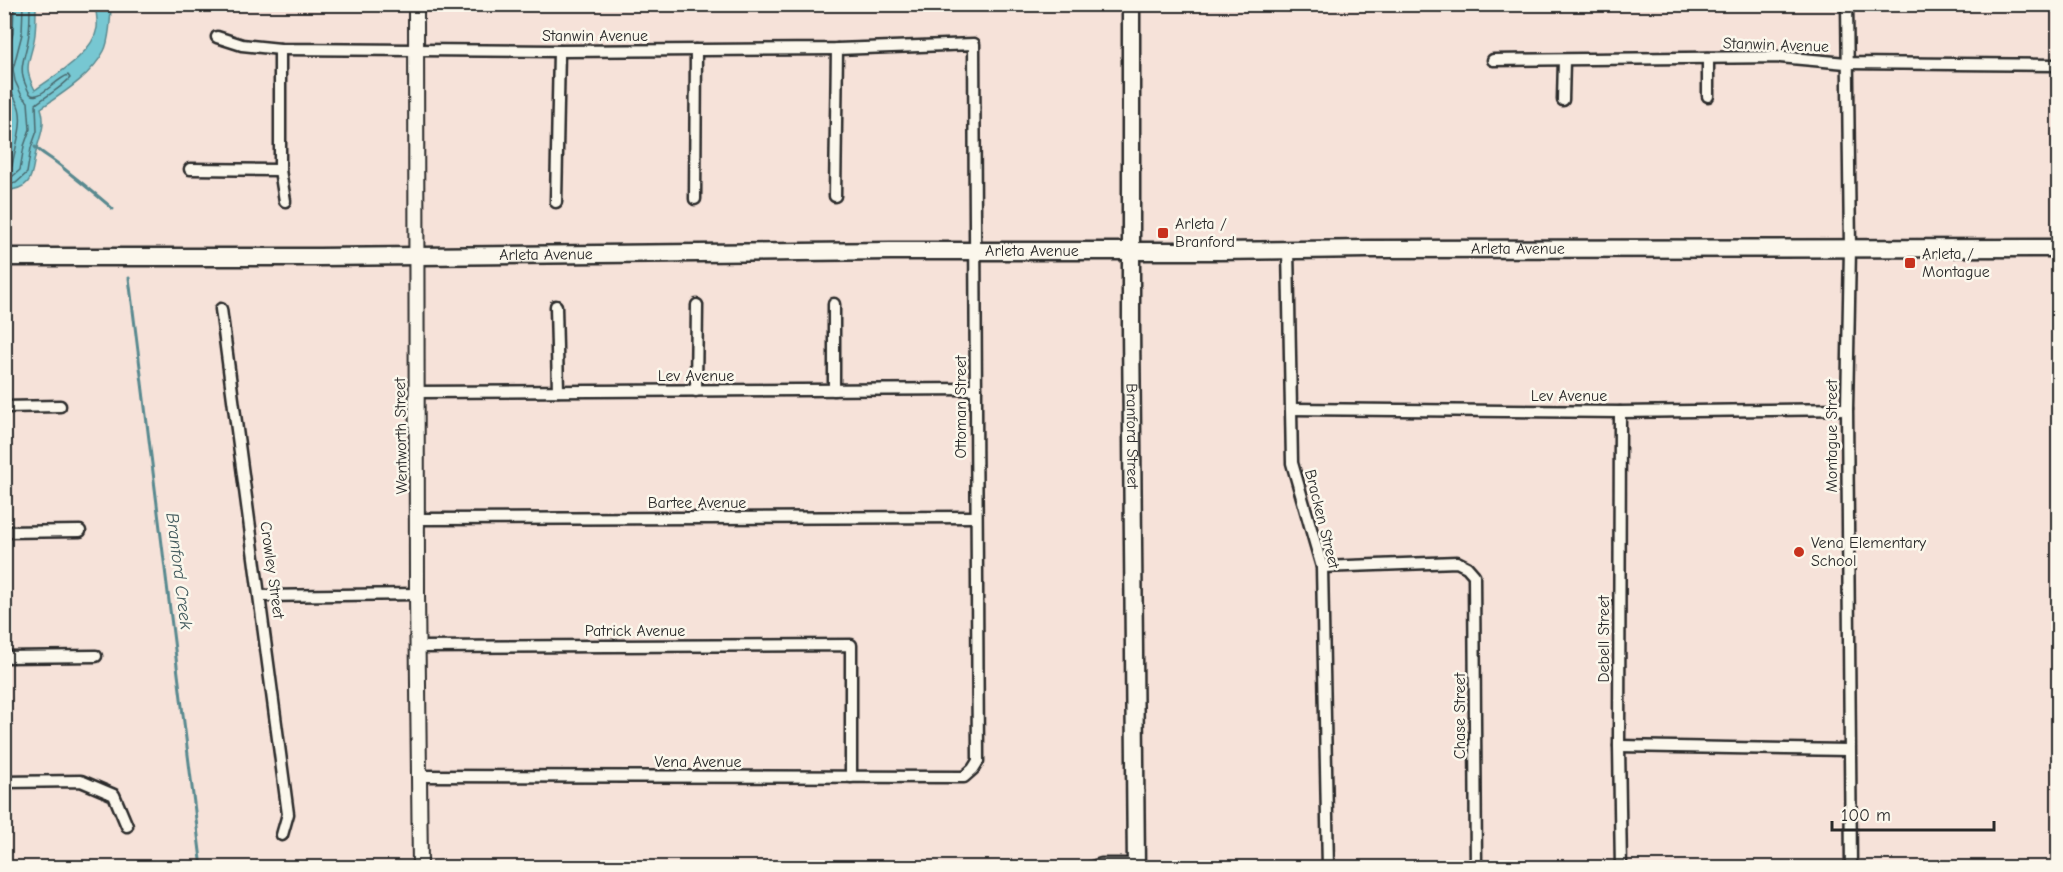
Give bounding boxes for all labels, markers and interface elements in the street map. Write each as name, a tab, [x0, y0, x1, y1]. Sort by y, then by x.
street label: Stanwin Avenue	[542, 27, 648, 45]
street label: Stanwin Avenue	[1723, 34, 1829, 56]
place label: Arleta / Branford	[1175, 215, 1235, 251]
marker: Arleta / Branford	[1156, 226, 1170, 240]
street label: Arleta Avenue	[1471, 240, 1565, 258]
street label: Arleta Avenue	[985, 242, 1079, 260]
street label: Arleta Avenue	[499, 245, 593, 264]
place label: Arleta / Montague	[1922, 245, 1990, 281]
marker: Arleta / Montague	[1903, 256, 1917, 270]
street label: Ottoman Street	[952, 355, 970, 459]
street label: Lev Avenue	[658, 367, 734, 385]
street label: Wentworth Street	[391, 377, 411, 495]
street label: Montague Street	[1823, 379, 1841, 493]
street label: Branford Street	[1123, 383, 1141, 489]
street label: Lev Avenue	[1531, 387, 1607, 405]
street label: Bracken Street	[1301, 468, 1343, 571]
street label: Bartee Avenue	[648, 494, 746, 512]
water label: Branford Creek	[161, 511, 197, 631]
street label: Crowley Street	[256, 520, 288, 620]
place label: Vena Elementary School	[1811, 534, 1927, 570]
marker: Vena Elementary School	[1792, 545, 1806, 559]
street label: Debell Street	[1595, 595, 1613, 683]
street label: Patrick Avenue	[585, 622, 685, 640]
street label: Chase Street	[1451, 672, 1469, 759]
street label: Vena Avenue	[655, 753, 741, 771]
scale bar	[1832, 794, 1994, 832]
text: 100 m	[1841, 805, 1891, 826]

